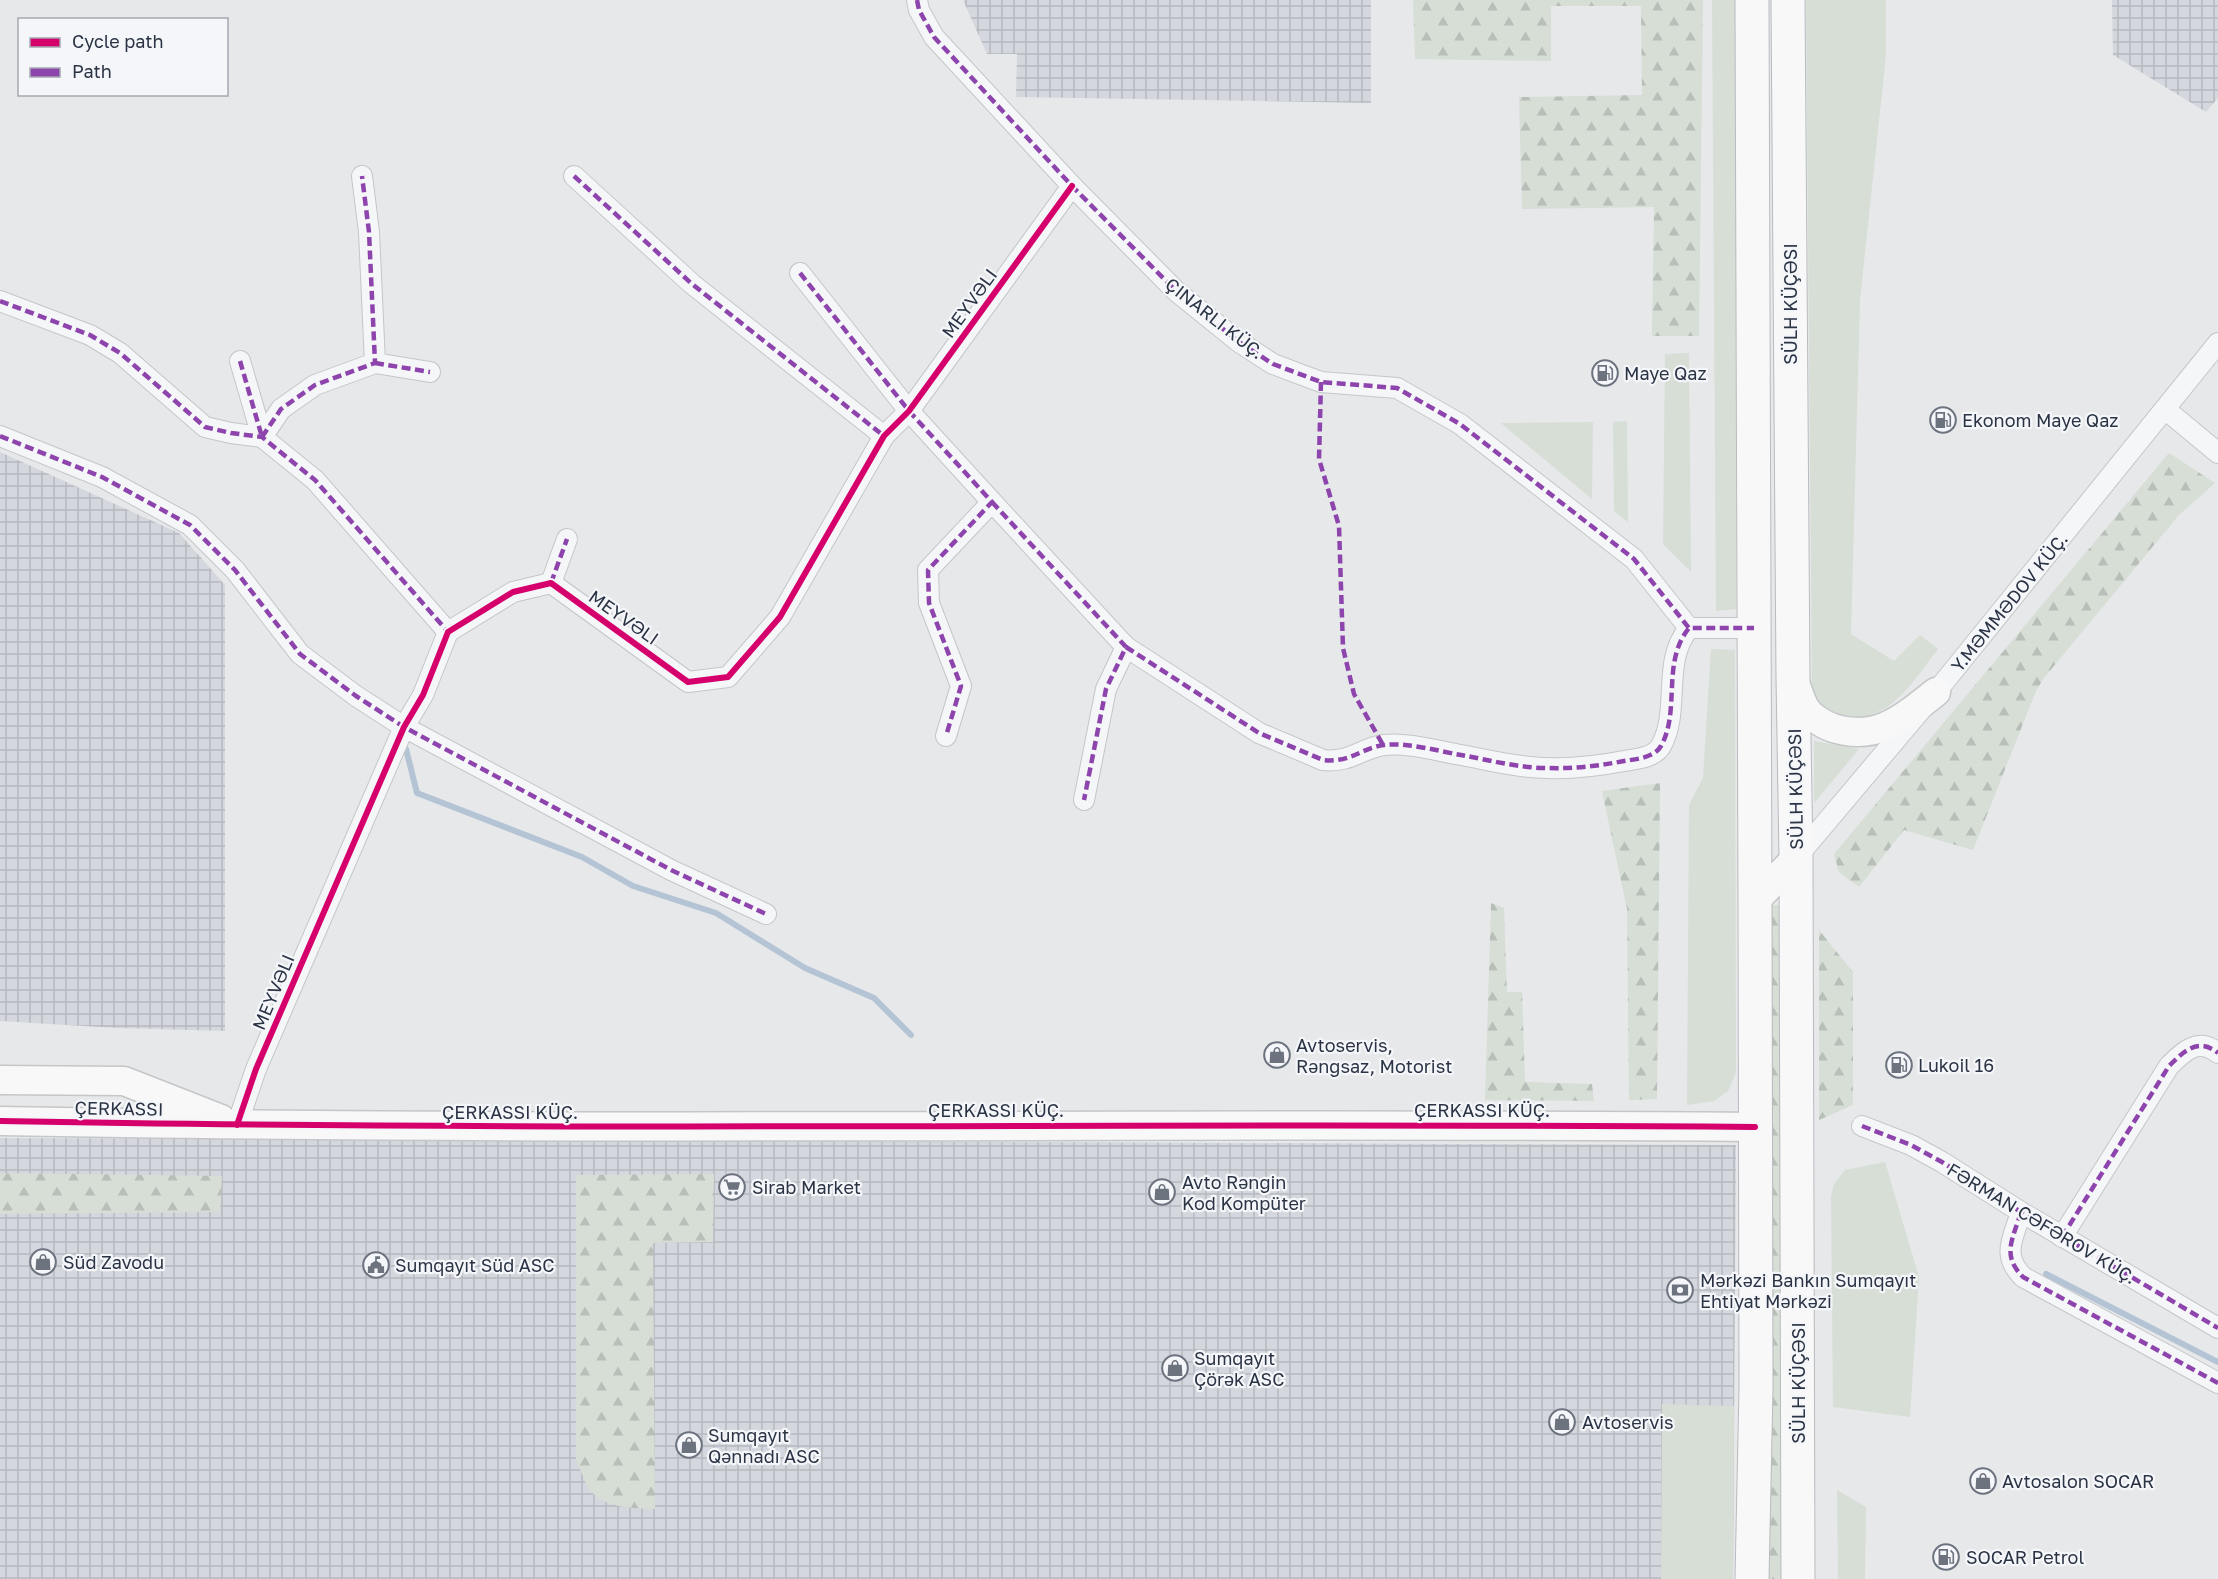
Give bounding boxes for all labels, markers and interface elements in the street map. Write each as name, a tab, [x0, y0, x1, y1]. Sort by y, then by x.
legend	[18, 18, 228, 96]
text: Cycle path	[72, 30, 164, 52]
text: Path	[72, 60, 112, 82]
street label: SÜLH KÜÇƏSI	[1779, 243, 1801, 365]
street label: MEYVƏLI	[937, 264, 1001, 342]
street label: ÇINARLI KÜÇ.	[1161, 273, 1269, 363]
fuel station icon: Maye Qaz	[1590, 358, 1620, 388]
place label: Maye Qaz	[1624, 362, 1707, 384]
fuel station icon: Ekonom Maye Qaz	[1928, 405, 1958, 435]
place label: Ekonom Maye Qaz	[1962, 409, 2119, 431]
street label: Y.MƏMMƏDOV KÜÇ.	[1946, 528, 2072, 676]
street label: MEYVƏLI	[585, 585, 663, 649]
street label: SÜLH KÜÇƏSI	[1783, 728, 1807, 850]
street label: MEYVƏLI	[247, 951, 299, 1033]
place label: Avtoservis, Rəngsaz, Motorist	[1296, 1034, 1452, 1077]
shop icon: Avtoservis, Rəngsaz, Motorist	[1262, 1040, 1292, 1070]
fuel station icon: Lukoil 16	[1884, 1050, 1914, 1080]
place label: Lukoil 16	[1918, 1054, 1994, 1076]
street label: ÇERKASSI	[74, 1096, 164, 1120]
street label: ÇERKASSI KÜÇ.	[928, 1099, 1064, 1121]
street label: ÇERKASSI KÜÇ.	[1414, 1099, 1550, 1121]
street label: ÇERKASSI KÜÇ.	[442, 1101, 578, 1123]
street label: FƏRMAN CƏFƏROV KÜÇ.	[1943, 1158, 2141, 1288]
place label: Avto Rəngin Kod Kompüter	[1182, 1171, 1306, 1214]
supermarket icon: Sirab Market	[717, 1172, 747, 1202]
place label: Sirab Market	[752, 1176, 861, 1198]
shop icon: Avto Rəngin Kod Kompüter	[1147, 1177, 1177, 1207]
shop icon: Süd Zavodu	[28, 1247, 58, 1277]
public building icon: Sumqayıt Süd ASC	[361, 1250, 391, 1280]
place label: Süd Zavodu	[63, 1251, 164, 1273]
place label: Sumqayıt Süd ASC	[395, 1254, 554, 1276]
place label: Mərkəzi Bankın Sumqayıt Ehtiyat Mərkəzi	[1700, 1269, 1916, 1312]
bank icon: Mərkəzi Bankın Sumqayıt Ehtiyat Mərkəzi	[1665, 1275, 1695, 1305]
street label: SÜLH KÜÇƏSI	[1787, 1322, 1809, 1444]
place label: Sumqayıt Çörək ASC	[1194, 1347, 1284, 1390]
shop icon: Sumqayıt Çörək ASC	[1160, 1353, 1190, 1383]
shop icon: Avtoservis	[1547, 1407, 1577, 1437]
place label: Avtoservis	[1582, 1411, 1674, 1433]
place label: Sumqayıt Qənnadı ASC	[708, 1424, 820, 1467]
shop icon: Sumqayıt Qənnadı ASC	[674, 1430, 704, 1460]
shop icon: Avtosalon SOCAR	[1968, 1466, 1998, 1496]
place label: Avtosalon SOCAR	[2002, 1470, 2154, 1492]
fuel station icon: SOCAR Petrol	[1931, 1542, 1961, 1572]
place label: SOCAR Petrol	[1966, 1546, 2084, 1568]

